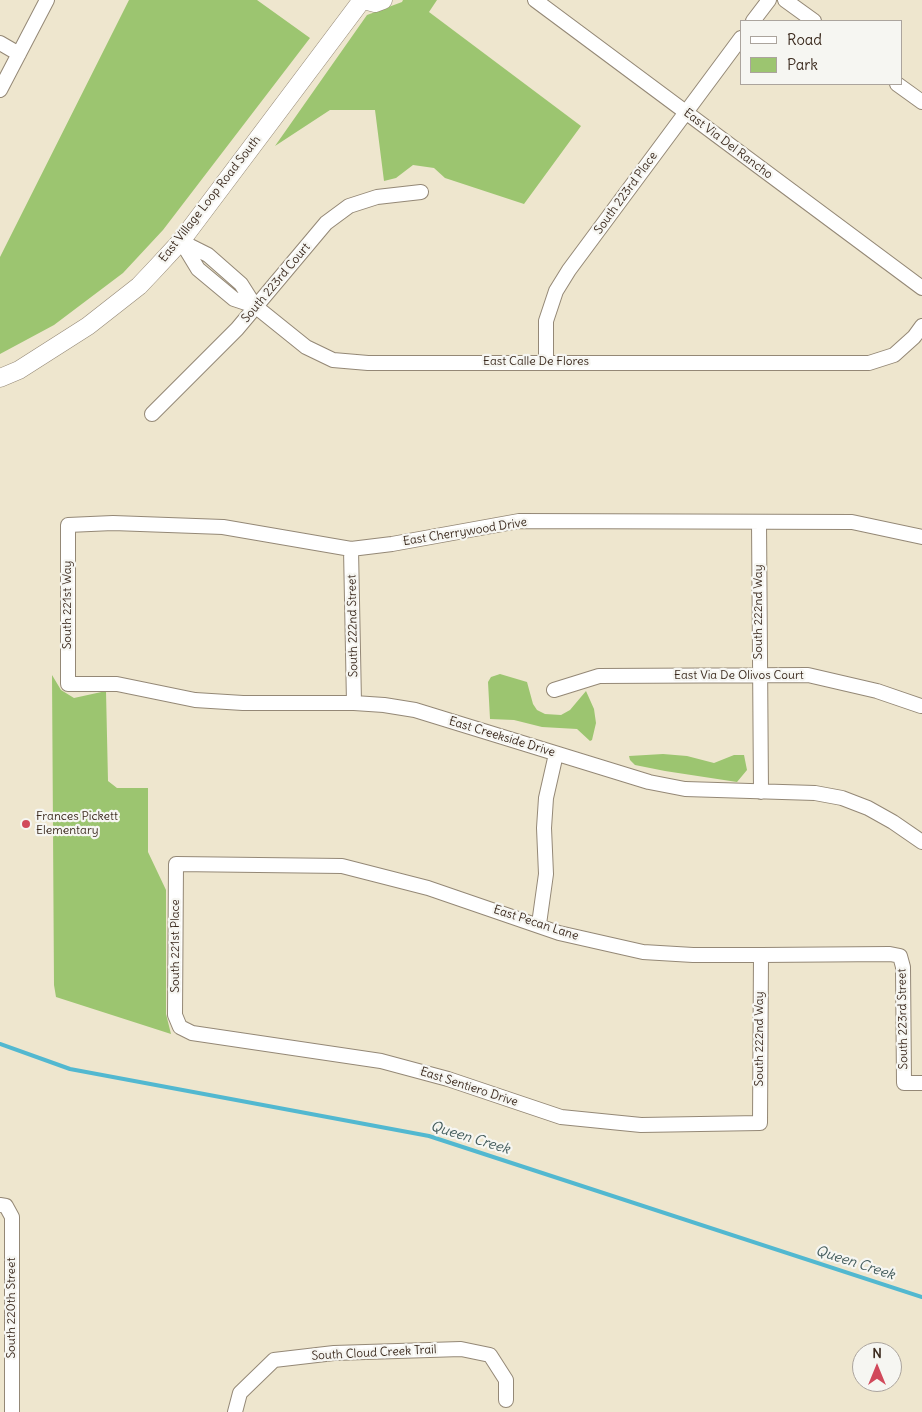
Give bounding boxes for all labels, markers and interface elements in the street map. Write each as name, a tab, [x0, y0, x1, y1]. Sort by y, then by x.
legend	[740, 20, 902, 85]
text: Road	[787, 30, 822, 49]
text: Park	[787, 55, 818, 74]
street label: East Via Del Rancho	[681, 106, 775, 182]
street label: East Village Loop Road South	[156, 133, 264, 265]
street label: South 223rd Place	[591, 149, 661, 237]
street label: South 223rd Court	[239, 240, 313, 326]
street label: East Calle De Flores	[483, 355, 589, 369]
street label: East Cherrywood Drive	[402, 515, 528, 549]
street label: South 221st Way	[61, 561, 75, 649]
street label: South 222nd Way	[752, 565, 766, 659]
street label: South 222nd Street	[345, 574, 361, 678]
street label: East Via De Olivos Court	[674, 669, 804, 683]
street label: East Creekside Drive	[447, 714, 557, 760]
place label: Frances Pickett Elementary	[36, 810, 118, 838]
marker: Frances Pickett Elementary	[20, 818, 32, 830]
street label: South 221st Place	[169, 899, 183, 993]
street label: East Pecan Lane	[492, 902, 580, 944]
street label: South 223rd Street	[895, 968, 911, 1070]
street label: South 222nd Way	[753, 992, 767, 1086]
street label: East Sentiero Drive	[418, 1064, 520, 1110]
water label: Queen Creek	[428, 1118, 512, 1158]
water label: Queen Creek	[813, 1242, 897, 1284]
street label: South 220th Street	[5, 1257, 19, 1359]
north arrow	[852, 1342, 902, 1392]
street label: South Cloud Creek Trail	[311, 1343, 437, 1363]
text: N	[872, 1344, 882, 1362]

